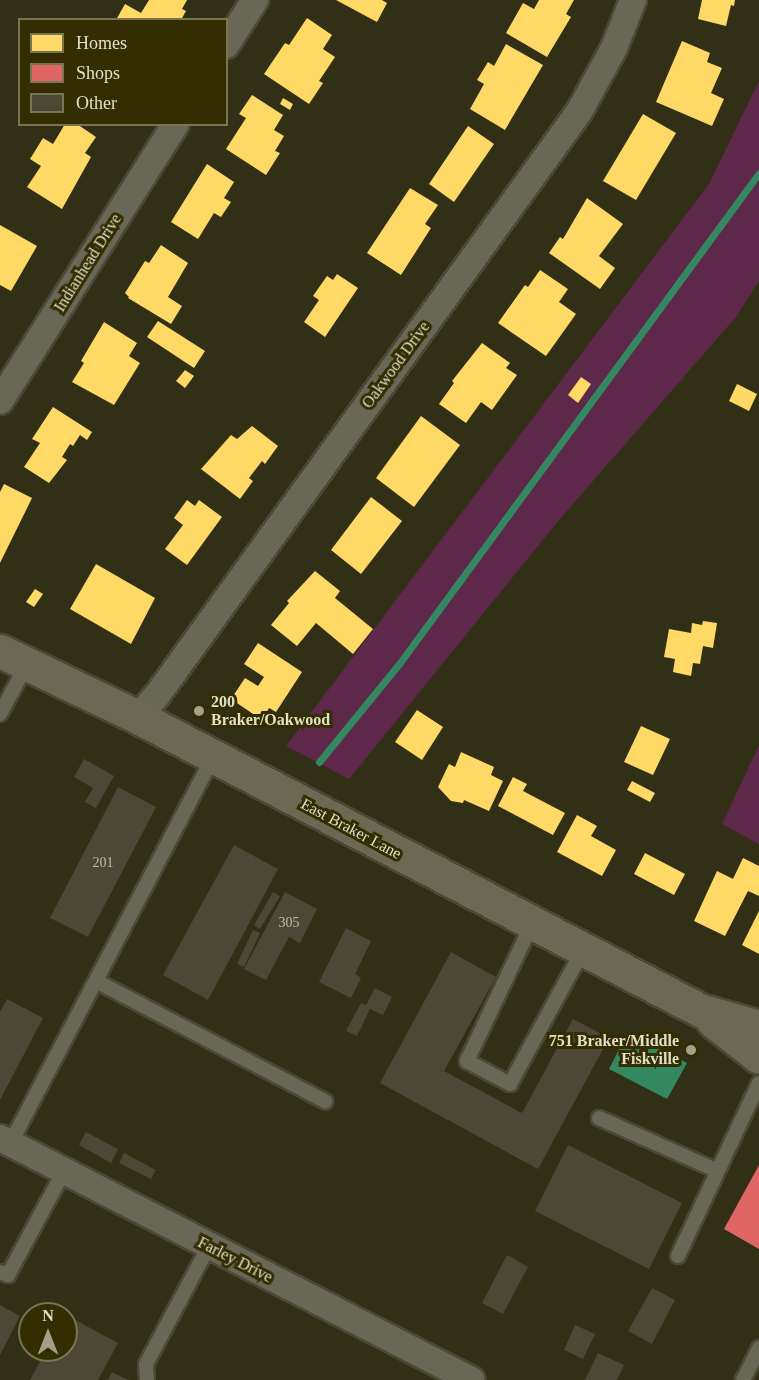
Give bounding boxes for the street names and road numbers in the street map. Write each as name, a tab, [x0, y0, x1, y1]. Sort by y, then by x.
street label: Indianhead Drive	[50, 211, 126, 315]
street label: Oakwood Drive	[358, 318, 434, 412]
street label: East Braker Lane	[297, 794, 405, 864]
street label: Farley Drive	[194, 1233, 276, 1287]

